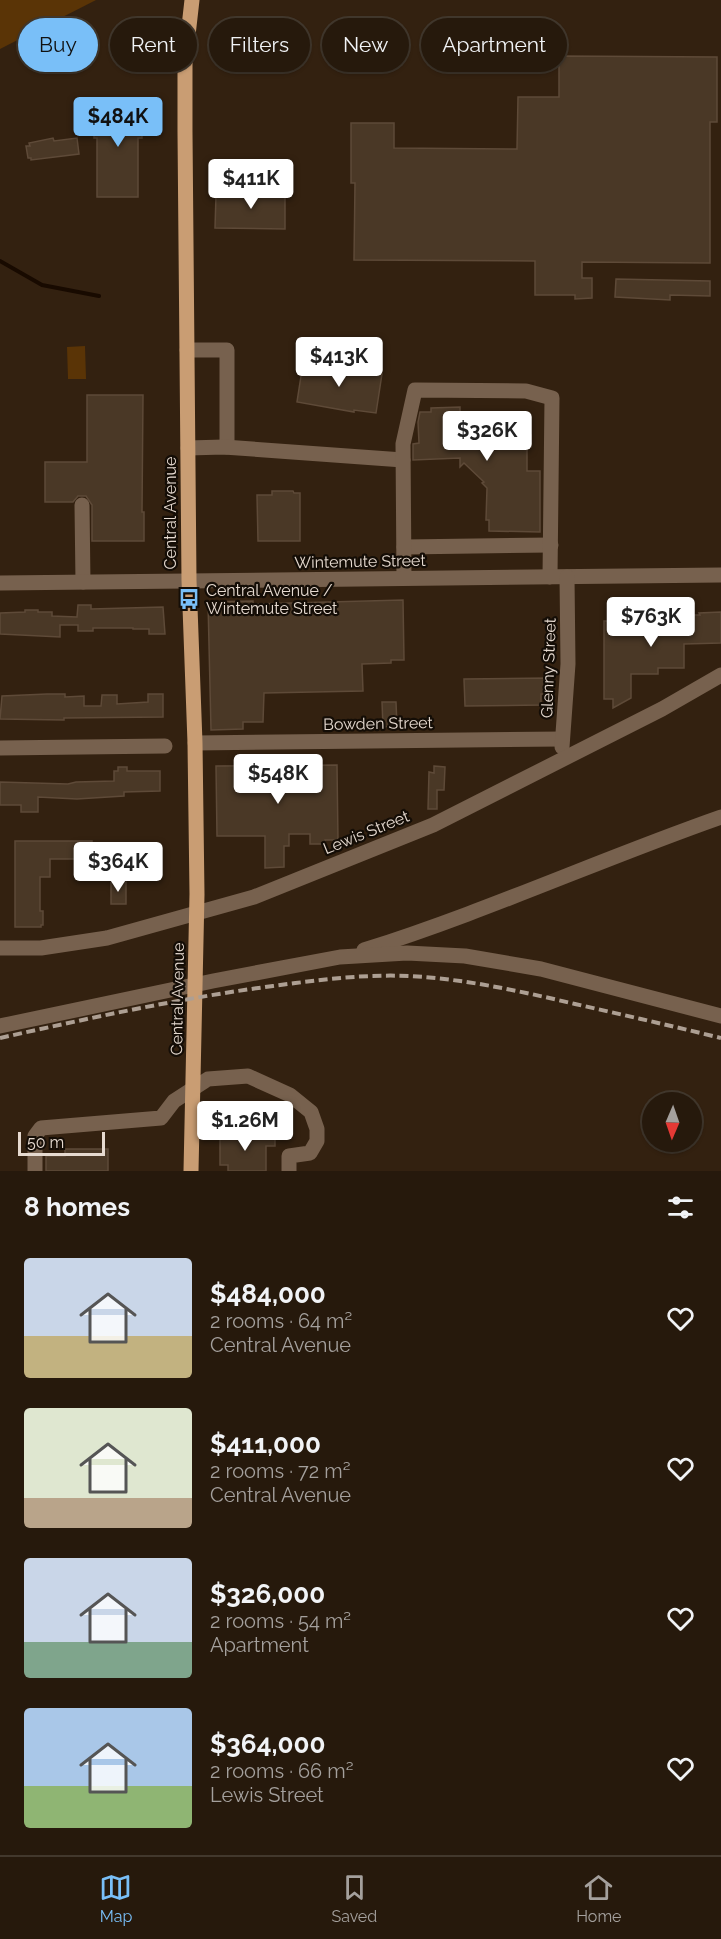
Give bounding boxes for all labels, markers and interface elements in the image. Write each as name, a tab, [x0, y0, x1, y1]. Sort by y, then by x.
chip: Buy	[18, 18, 98, 72]
chip: Rent	[110, 18, 197, 72]
chip: Filters	[209, 18, 310, 72]
chip: New	[322, 18, 409, 72]
chip: Apartment	[421, 18, 567, 72]
pin: $484K	[76, 97, 160, 148]
text: $484K	[88, 104, 148, 128]
pin: $411K	[209, 159, 293, 210]
text: $411K	[222, 166, 280, 190]
pin: $413K	[297, 337, 381, 388]
text: $413K	[310, 344, 368, 368]
pin: $326K	[445, 411, 529, 462]
text: $326K	[457, 418, 517, 442]
street label: Central Avenue	[161, 457, 180, 569]
street label: Wintemute Street	[294, 551, 426, 572]
place label: Central Avenue / Wintemute Street	[206, 581, 338, 618]
bus stop icon: Central Avenue / Wintemute Street	[177, 587, 201, 611]
pin: $763K	[609, 597, 693, 648]
text: $763K	[621, 604, 681, 628]
street label: Glenny Street	[537, 617, 560, 719]
street label: Bowden Street	[323, 713, 434, 734]
pin: $548K	[236, 754, 320, 805]
text: $548K	[248, 761, 308, 785]
street label: Lewis Street	[320, 806, 413, 858]
pin: $364K	[76, 842, 160, 893]
text: $364K	[88, 849, 148, 873]
street label: Central Avenue	[167, 942, 188, 1056]
north arrow	[642, 1092, 702, 1152]
map controls	[642, 1092, 702, 1152]
pin: $1.26M	[196, 1101, 294, 1152]
text: $1.26M	[211, 1108, 279, 1132]
scale bar	[18, 1129, 105, 1156]
text: 50 m	[27, 1133, 64, 1152]
icon: filters	[664, 1191, 697, 1224]
text: 8 homes	[24, 1192, 130, 1222]
text: $484,000	[210, 1279, 326, 1309]
icon: home	[72, 1282, 144, 1354]
icon: heart	[664, 1302, 697, 1335]
text: 2 rooms · 64 m²	[210, 1309, 352, 1333]
text: Central Avenue	[210, 1333, 351, 1357]
text: $411,000	[210, 1429, 321, 1459]
icon: home	[72, 1432, 144, 1504]
icon: heart	[664, 1452, 697, 1485]
text: 2 rooms · 72 m²	[210, 1459, 350, 1483]
text: Central Avenue	[210, 1483, 351, 1507]
text: $326,000	[210, 1579, 325, 1609]
icon: home	[72, 1582, 144, 1654]
icon: heart	[664, 1602, 697, 1635]
text: 2 rooms · 54 m²	[210, 1609, 351, 1633]
text: Apartment	[210, 1633, 309, 1657]
text: $364,000	[210, 1729, 325, 1759]
icon: home	[72, 1732, 144, 1804]
icon: heart	[664, 1752, 697, 1785]
text: 2 rooms · 66 m²	[210, 1759, 353, 1783]
text: Lewis Street	[210, 1783, 324, 1807]
tab: Map	[99, 1871, 132, 1926]
tab: Saved	[331, 1871, 377, 1926]
tab: Home	[576, 1871, 621, 1926]

